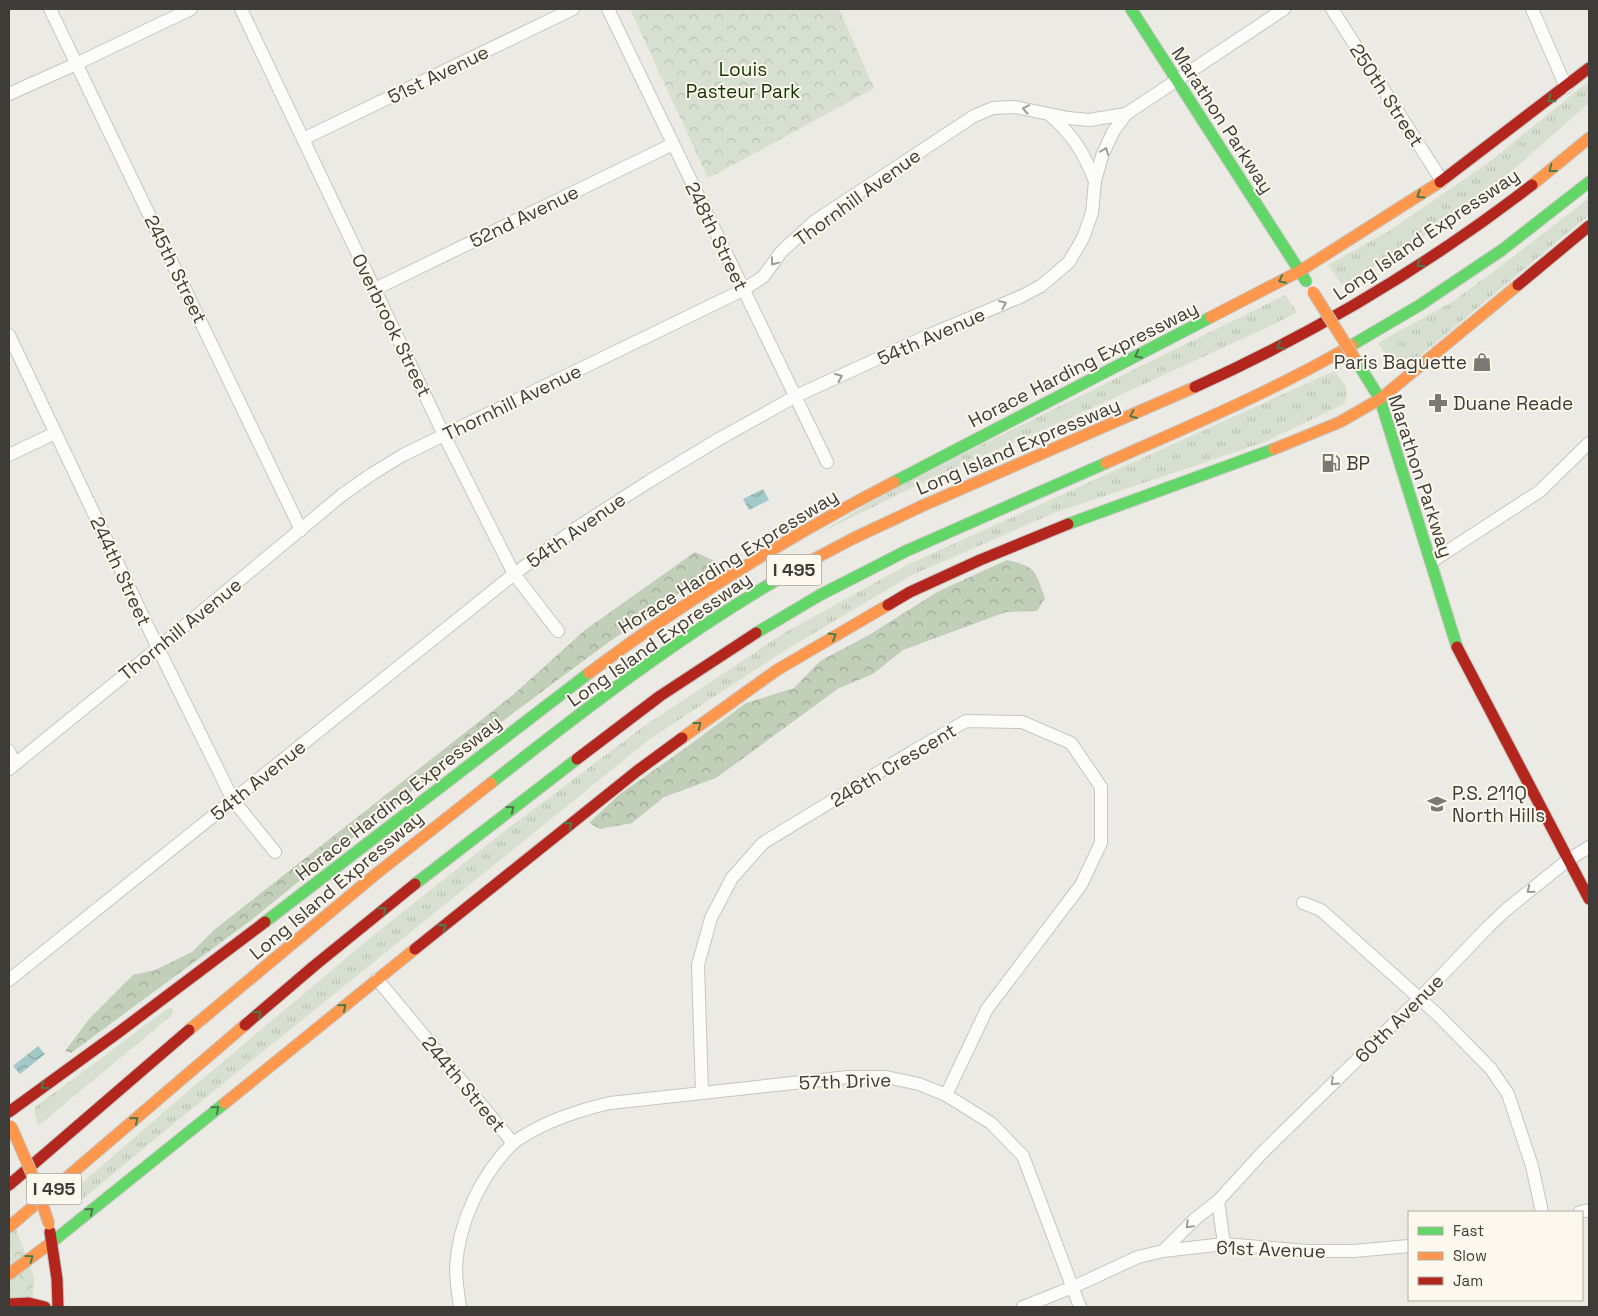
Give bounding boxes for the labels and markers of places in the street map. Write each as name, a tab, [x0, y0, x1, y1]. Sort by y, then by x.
place label: Paris Baguette	[1334, 350, 1467, 375]
shop icon: Paris Baguette	[1471, 351, 1493, 373]
place label: Duane Reade	[1453, 391, 1573, 416]
pharmacy icon: Duane Reade	[1427, 392, 1449, 414]
place label: BP	[1346, 451, 1370, 476]
fuel station icon: BP	[1320, 452, 1342, 474]
place label: P.S. 211Q North Hills	[1452, 781, 1545, 828]
school or university icon: P.S. 211Q North Hills	[1426, 793, 1448, 815]

